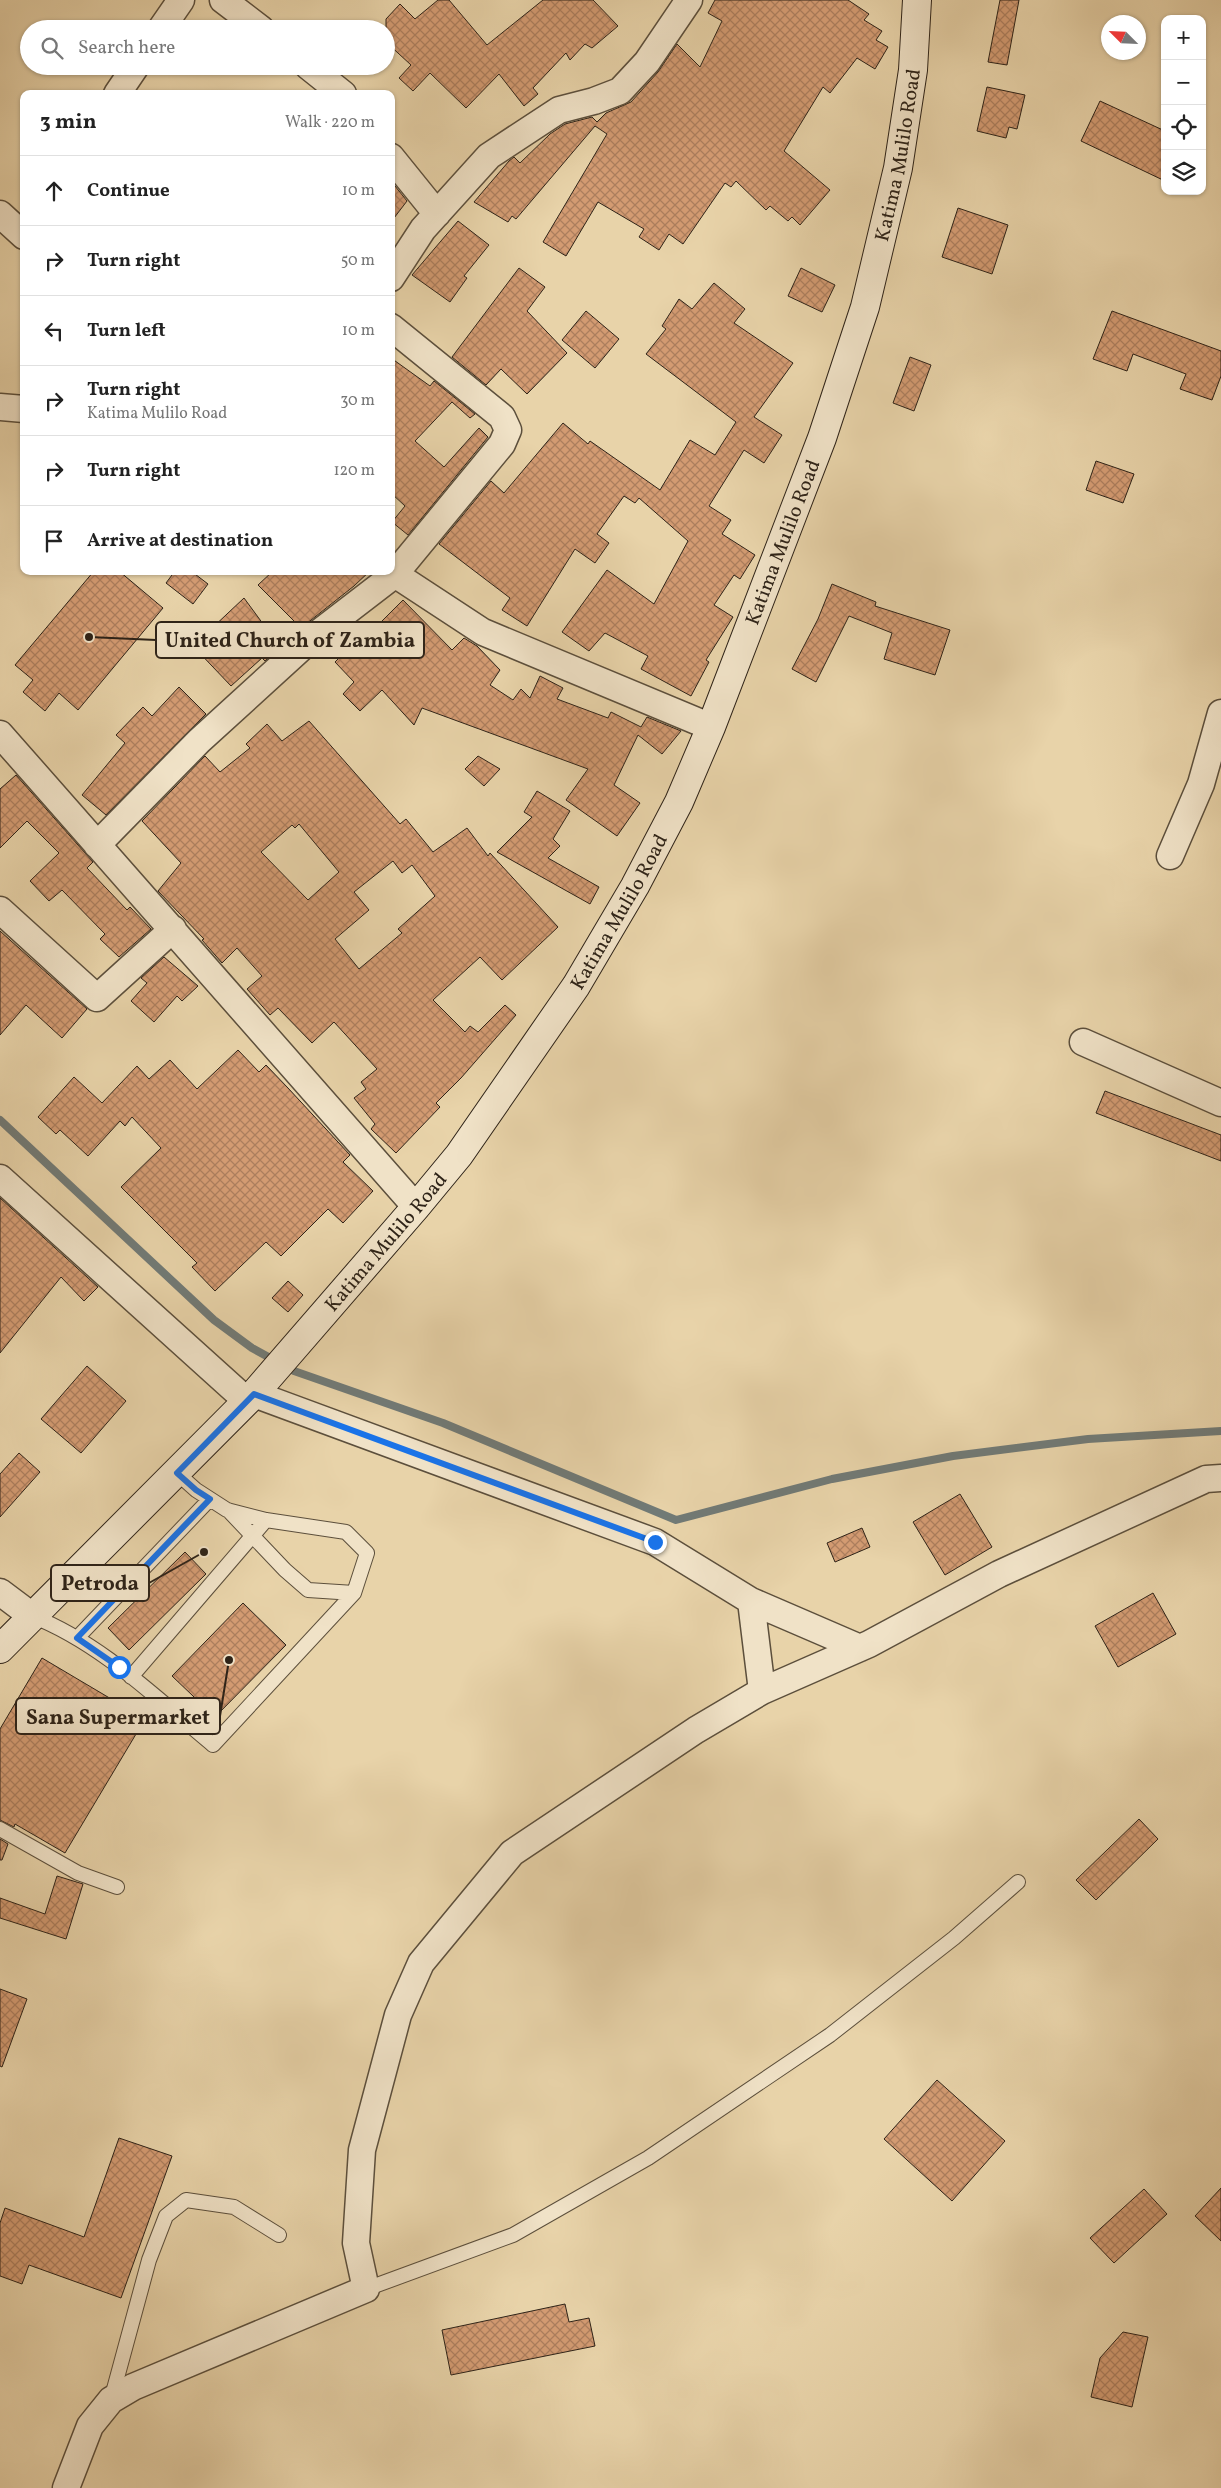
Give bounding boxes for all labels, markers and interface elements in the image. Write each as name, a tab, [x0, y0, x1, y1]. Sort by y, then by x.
north arrow	[1101, 15, 1146, 60]
map controls	[1161, 15, 1206, 195]
button: +	[1161, 15, 1206, 60]
search box	[20, 20, 395, 75]
icon: search	[38, 34, 66, 62]
text: Search here	[78, 35, 175, 61]
button: −	[1161, 60, 1206, 105]
street label: Katima Mulilo Road	[869, 67, 929, 244]
button: locate	[1161, 105, 1206, 150]
text: 3 min	[40, 108, 96, 137]
text: Walk · 220 m	[285, 112, 375, 134]
button: layers	[1161, 150, 1206, 195]
icon: ahead	[40, 177, 68, 205]
text: Continue	[87, 178, 170, 204]
text: 10 m	[342, 180, 375, 202]
icon: right	[40, 247, 68, 275]
text: Turn right	[87, 248, 180, 274]
text: 50 m	[341, 250, 375, 272]
icon: left	[40, 317, 68, 345]
text: Turn left	[87, 318, 166, 344]
text: 10 m	[342, 320, 375, 342]
text: Turn right	[87, 377, 180, 403]
icon: right	[40, 387, 68, 415]
text: 30 m	[340, 390, 375, 412]
text: Katima Mulilo Road	[87, 403, 227, 425]
street label: Katima Mulilo Road	[739, 456, 828, 630]
icon: right	[40, 457, 68, 485]
text: Turn right	[87, 458, 180, 484]
text: 120 m	[333, 460, 375, 482]
icon: arrive	[40, 527, 68, 555]
text: Arrive at destination	[87, 528, 273, 554]
callout: United Church of Zambia	[156, 622, 424, 658]
text: United Church of Zambia	[165, 627, 415, 656]
street label: Katima Mulilo Road	[565, 830, 676, 996]
street label: Katima Mulilo Road	[319, 1168, 455, 1319]
route end	[644, 1531, 667, 1554]
callout: Petroda	[51, 1565, 149, 1601]
text: Petroda	[61, 1570, 139, 1599]
route start	[108, 1656, 131, 1679]
callout: Sana Supermarket	[16, 1698, 220, 1734]
text: Sana Supermarket	[26, 1704, 210, 1733]

